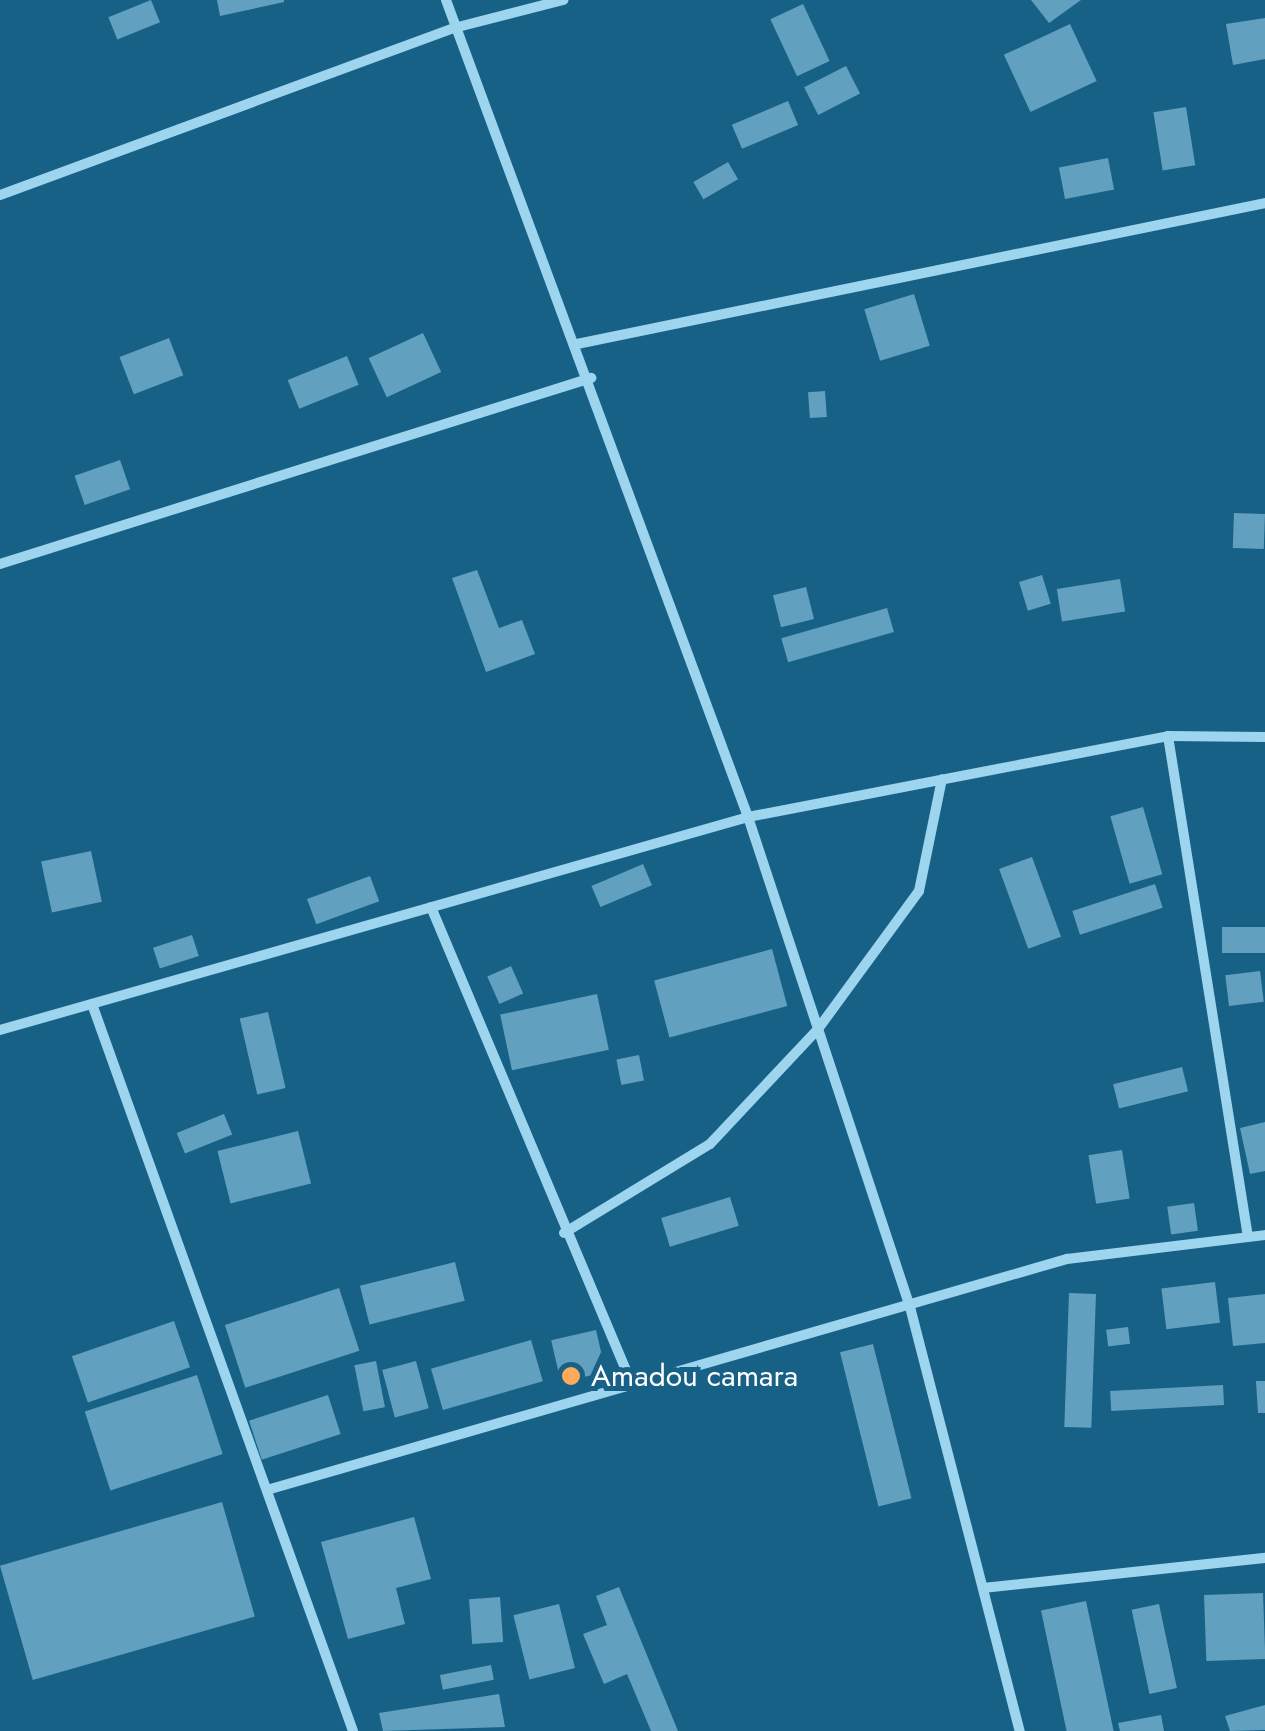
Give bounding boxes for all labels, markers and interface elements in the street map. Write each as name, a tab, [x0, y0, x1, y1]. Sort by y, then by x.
place label: Amadou camara	[591, 1358, 798, 1394]
marker: Amadou camara	[560, 1365, 582, 1387]

